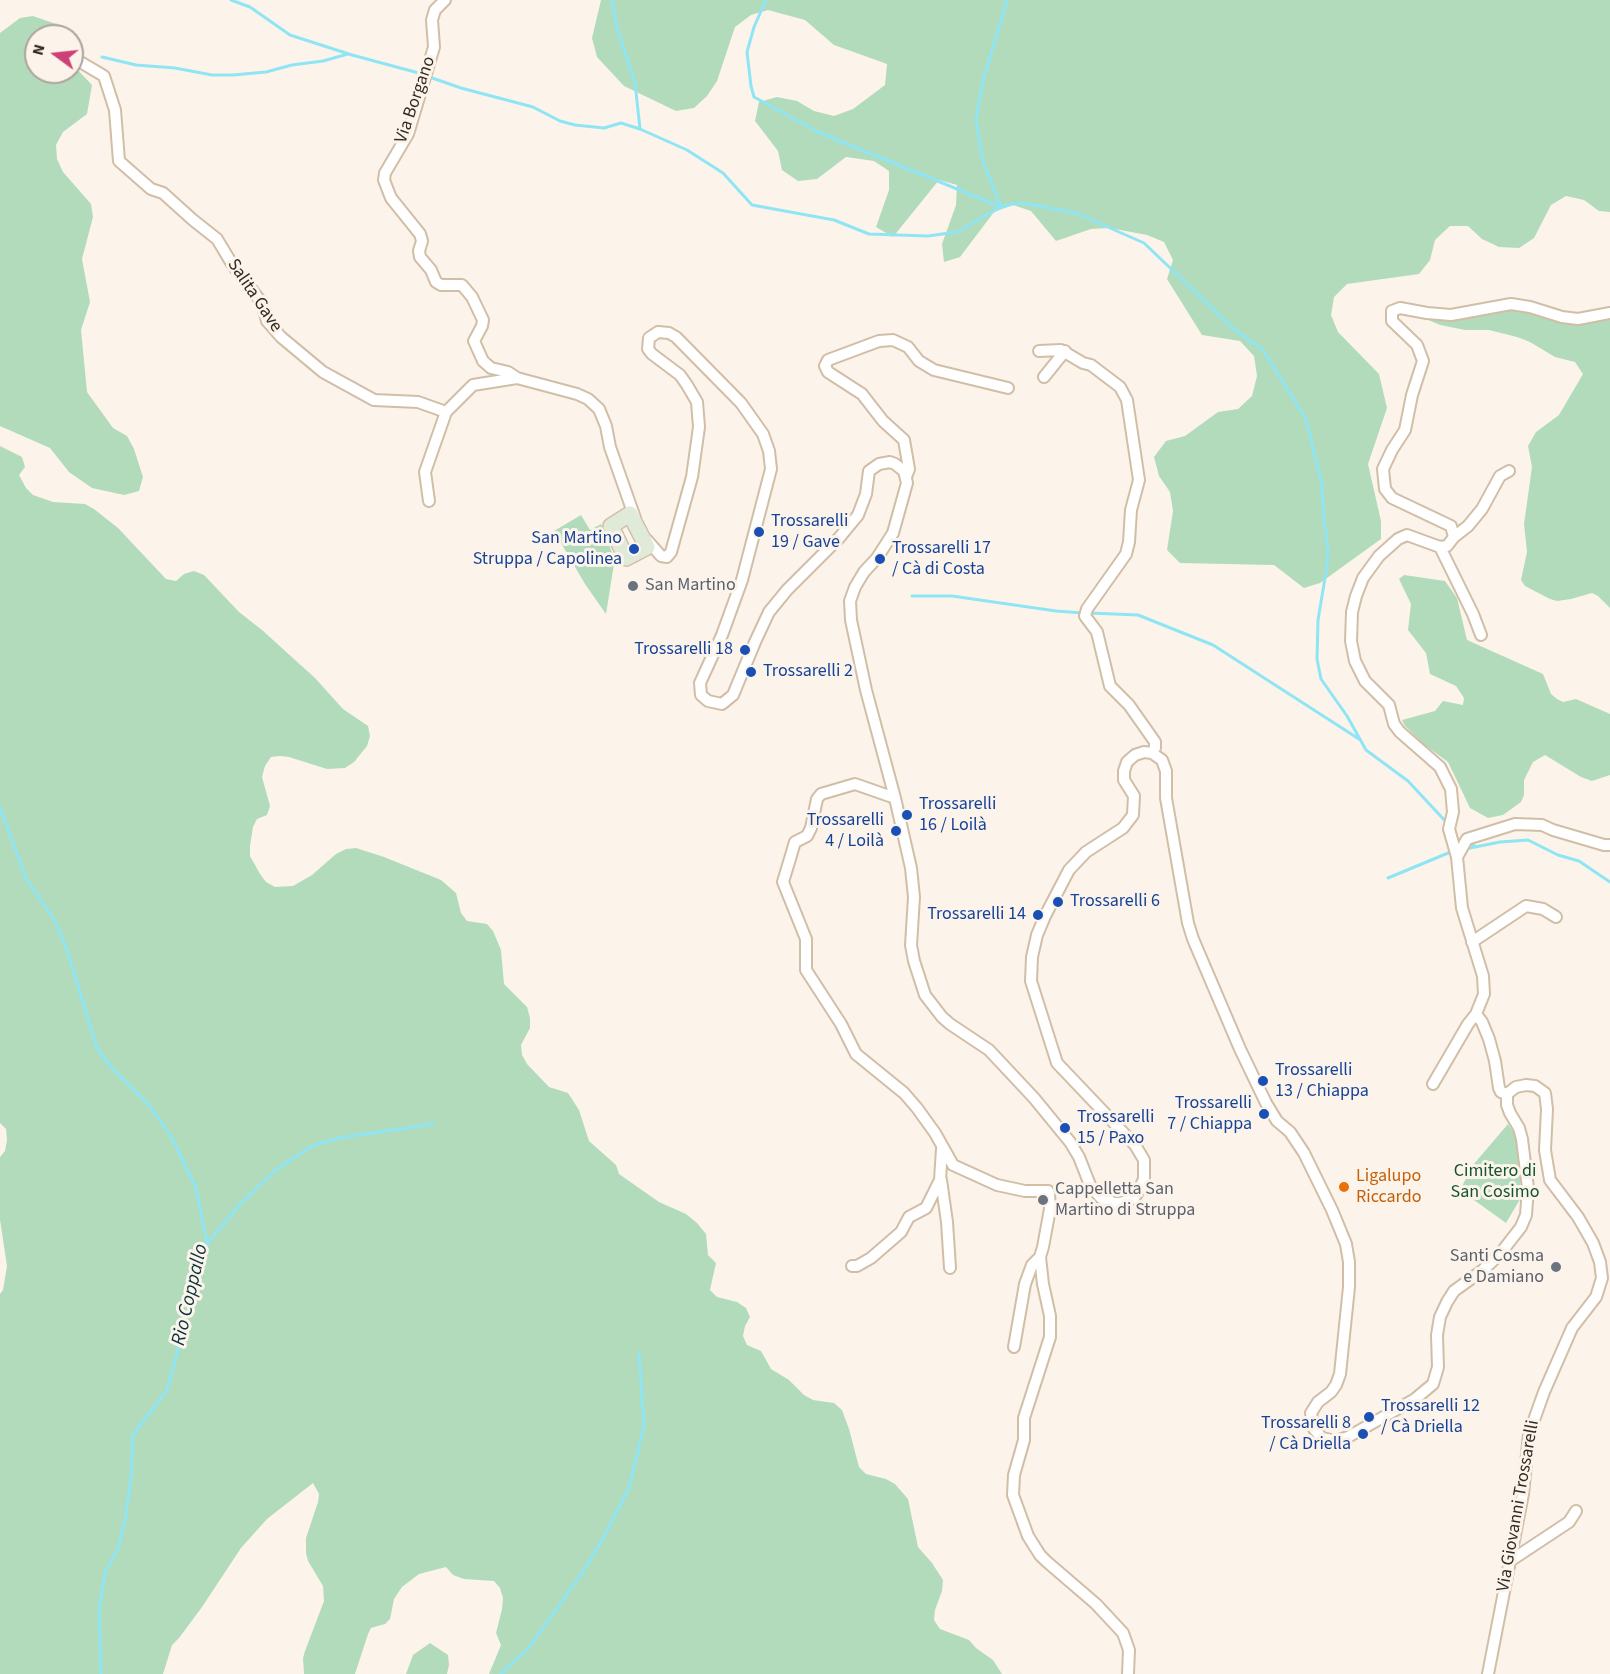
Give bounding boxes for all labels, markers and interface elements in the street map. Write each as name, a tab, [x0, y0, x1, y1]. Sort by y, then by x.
north arrow	[24, 24, 84, 84]
text: N	[27, 42, 51, 58]
street label: Via Borgano	[391, 54, 441, 146]
street label: Salita Gave	[222, 255, 286, 337]
place label: Trossarelli 19 / Gave	[771, 511, 848, 554]
marker: Trossarelli 19 / Gave	[752, 525, 766, 539]
place label: San Martino Struppa / Capolinea	[473, 528, 622, 570]
place label: Trossarelli 17 / Cà di Costa	[892, 538, 991, 580]
marker: San Martino Struppa / Capolinea	[627, 542, 641, 556]
marker: Trossarelli 17 / Cà di Costa	[873, 552, 887, 566]
place label: San Martino	[645, 575, 736, 597]
marker: San Martino	[626, 579, 640, 593]
place label: Trossarelli 18	[634, 639, 733, 661]
marker: Trossarelli 18	[738, 643, 752, 657]
place label: Trossarelli 2	[763, 661, 853, 683]
marker: Trossarelli 2	[744, 665, 758, 679]
place label: Trossarelli 16 / Loilà	[919, 794, 996, 836]
marker: Trossarelli 16 / Loilà	[900, 808, 914, 822]
place label: Trossarelli 4 / Loilà	[807, 810, 884, 852]
marker: Trossarelli 4 / Loilà	[889, 824, 903, 838]
place label: Trossarelli 6	[1070, 891, 1160, 913]
marker: Trossarelli 6	[1051, 895, 1065, 909]
place label: Trossarelli 14	[927, 904, 1026, 926]
marker: Trossarelli 14	[1031, 908, 1045, 922]
place label: Trossarelli 13 / Chiappa	[1275, 1060, 1369, 1102]
marker: Trossarelli 13 / Chiappa	[1256, 1074, 1270, 1088]
place label: Trossarelli 7 / Chiappa	[1167, 1093, 1252, 1136]
place label: Trossarelli 15 / Paxo	[1077, 1107, 1154, 1150]
marker: Trossarelli 7 / Chiappa	[1257, 1107, 1271, 1121]
marker: Trossarelli 15 / Paxo	[1058, 1121, 1072, 1135]
park label: Cimitero di San Cosimo	[1451, 1161, 1539, 1204]
place label: Ligalupo Riccardo	[1356, 1166, 1421, 1208]
place label: Cappelletta San Martino di Struppa	[1055, 1179, 1195, 1222]
marker: Ligalupo Riccardo	[1337, 1180, 1351, 1194]
marker: Cappelletta San Martino di Struppa	[1036, 1193, 1050, 1207]
water label: Rio Coppallo	[168, 1242, 214, 1348]
place label: Santi Cosma e Damiano	[1450, 1246, 1544, 1288]
marker: Santi Cosma e Damiano	[1549, 1260, 1563, 1274]
place label: Trossarelli 12 / Cà Driella	[1381, 1396, 1480, 1438]
marker: Trossarelli 12 / Cà Driella	[1362, 1410, 1376, 1424]
place label: Trossarelli 8 / Cà Driella	[1261, 1413, 1351, 1456]
street label: Via Giovanni Trossarelli	[1493, 1419, 1545, 1593]
marker: Trossarelli 8 / Cà Driella	[1356, 1427, 1370, 1441]

